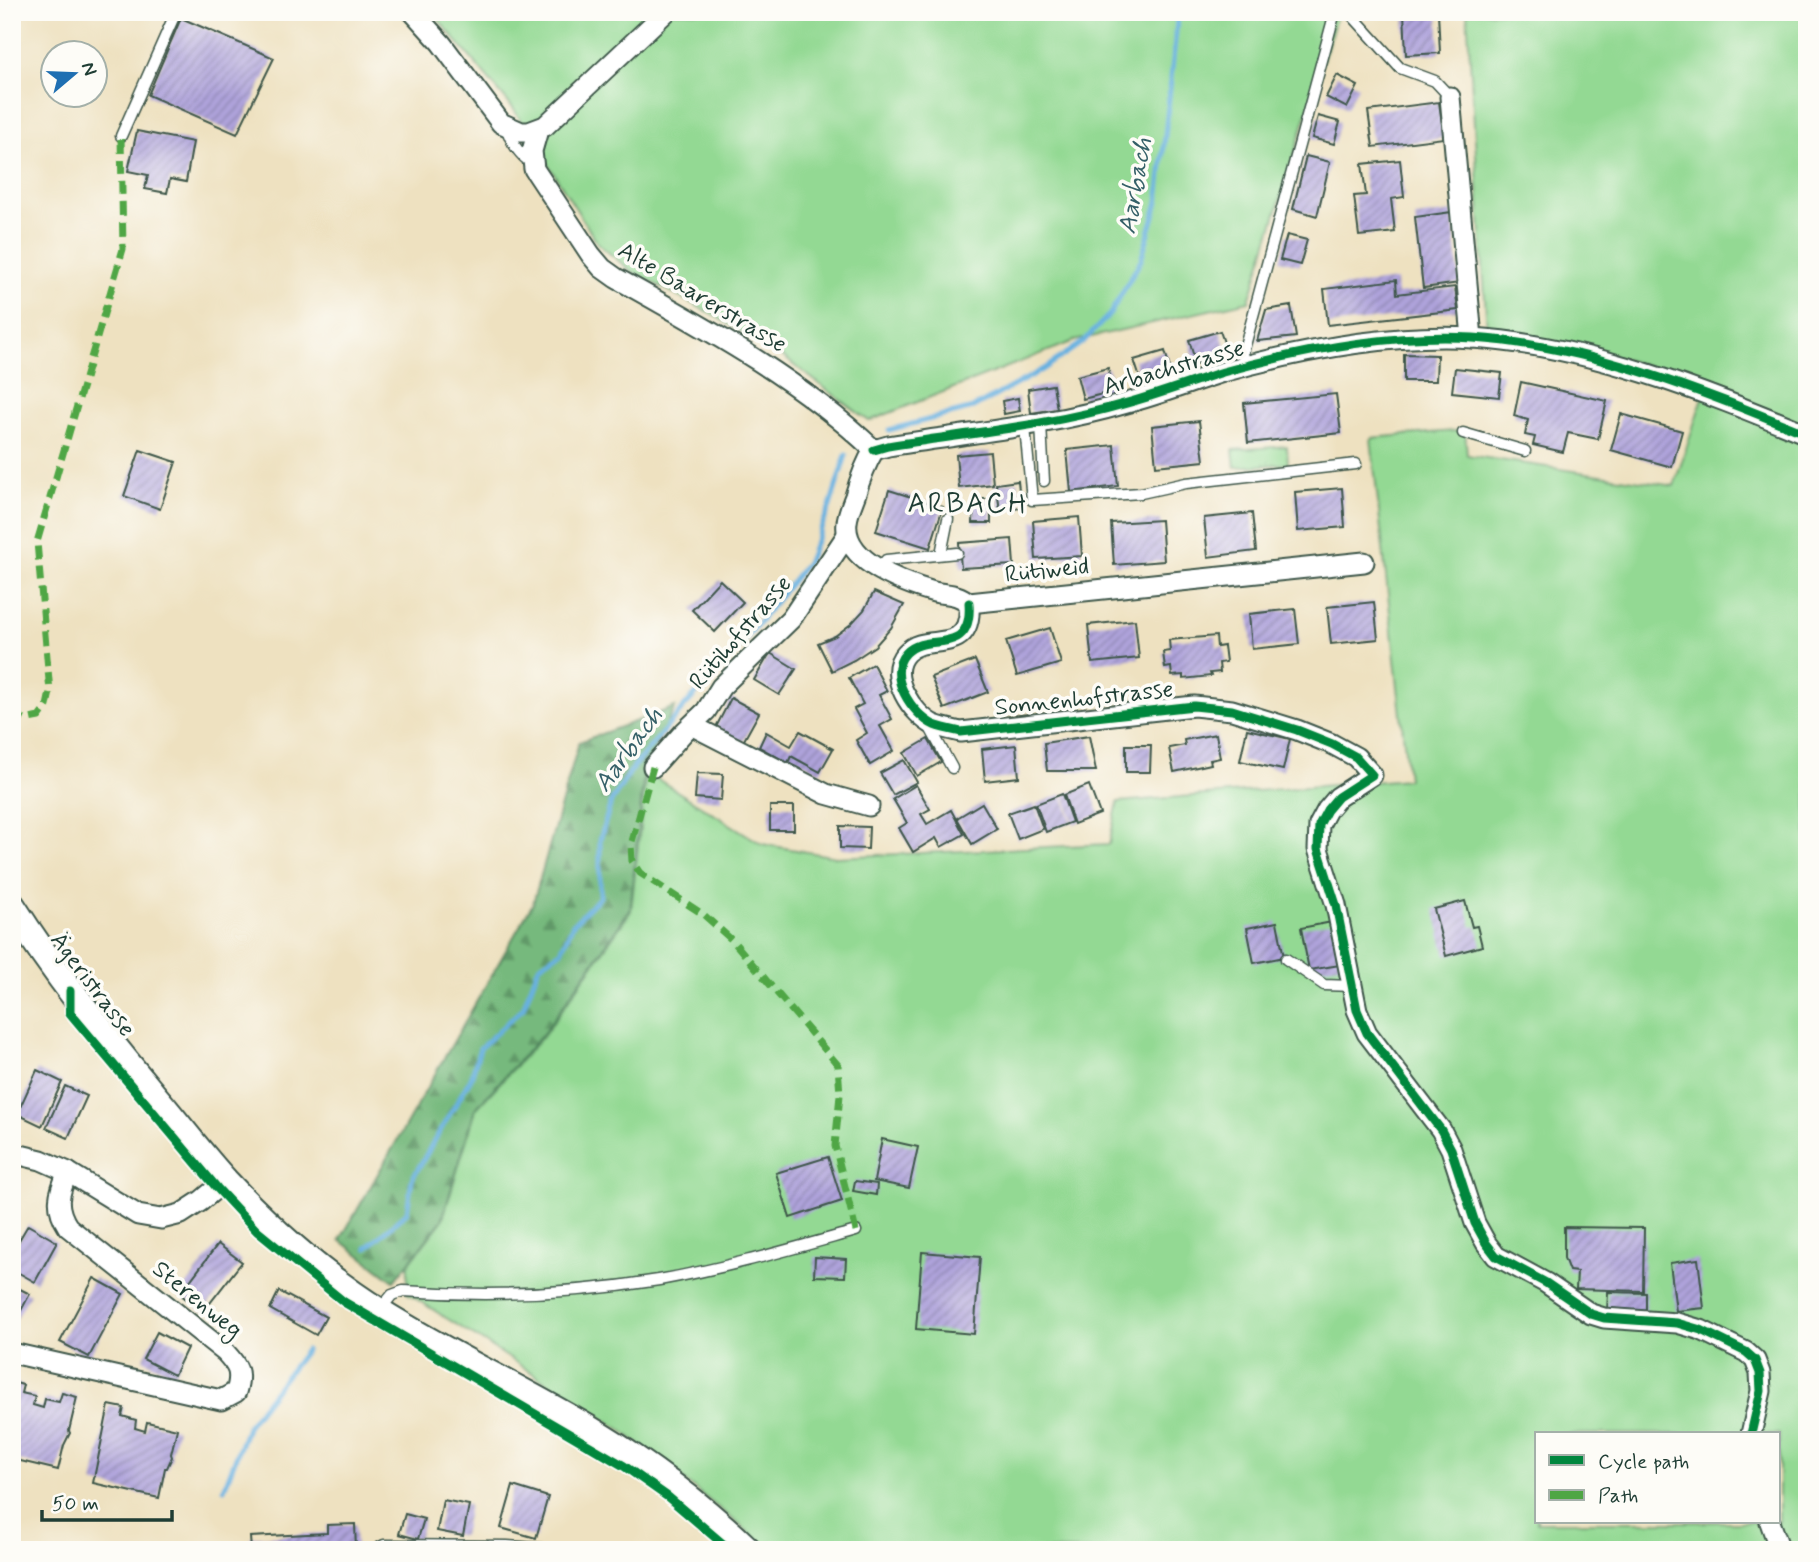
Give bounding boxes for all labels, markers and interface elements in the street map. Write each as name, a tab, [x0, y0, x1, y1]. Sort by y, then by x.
north arrow	[38, 38, 108, 108]
text: N	[75, 59, 103, 79]
water label: Aarbach	[1111, 135, 1161, 237]
street label: Alte Baarerstrasse	[612, 235, 792, 361]
street label: Arbachstrasse	[1100, 333, 1248, 403]
district label: ARBACH	[908, 486, 1028, 523]
street label: Rütiweid	[1003, 551, 1091, 591]
street label: Rütihofstrasse	[683, 569, 799, 697]
street label: Sonnenhofstrasse	[993, 674, 1175, 724]
water label: Aarbach	[587, 701, 671, 799]
street label: Ägeristrasse	[42, 926, 142, 1044]
street label: Sterenweg	[144, 1254, 249, 1347]
legend	[1535, 1432, 1780, 1524]
text: Cycle path	[1598, 1448, 1689, 1476]
scale bar	[42, 1478, 172, 1522]
text: Path	[1598, 1482, 1638, 1510]
text: 50 m	[52, 1490, 99, 1518]

